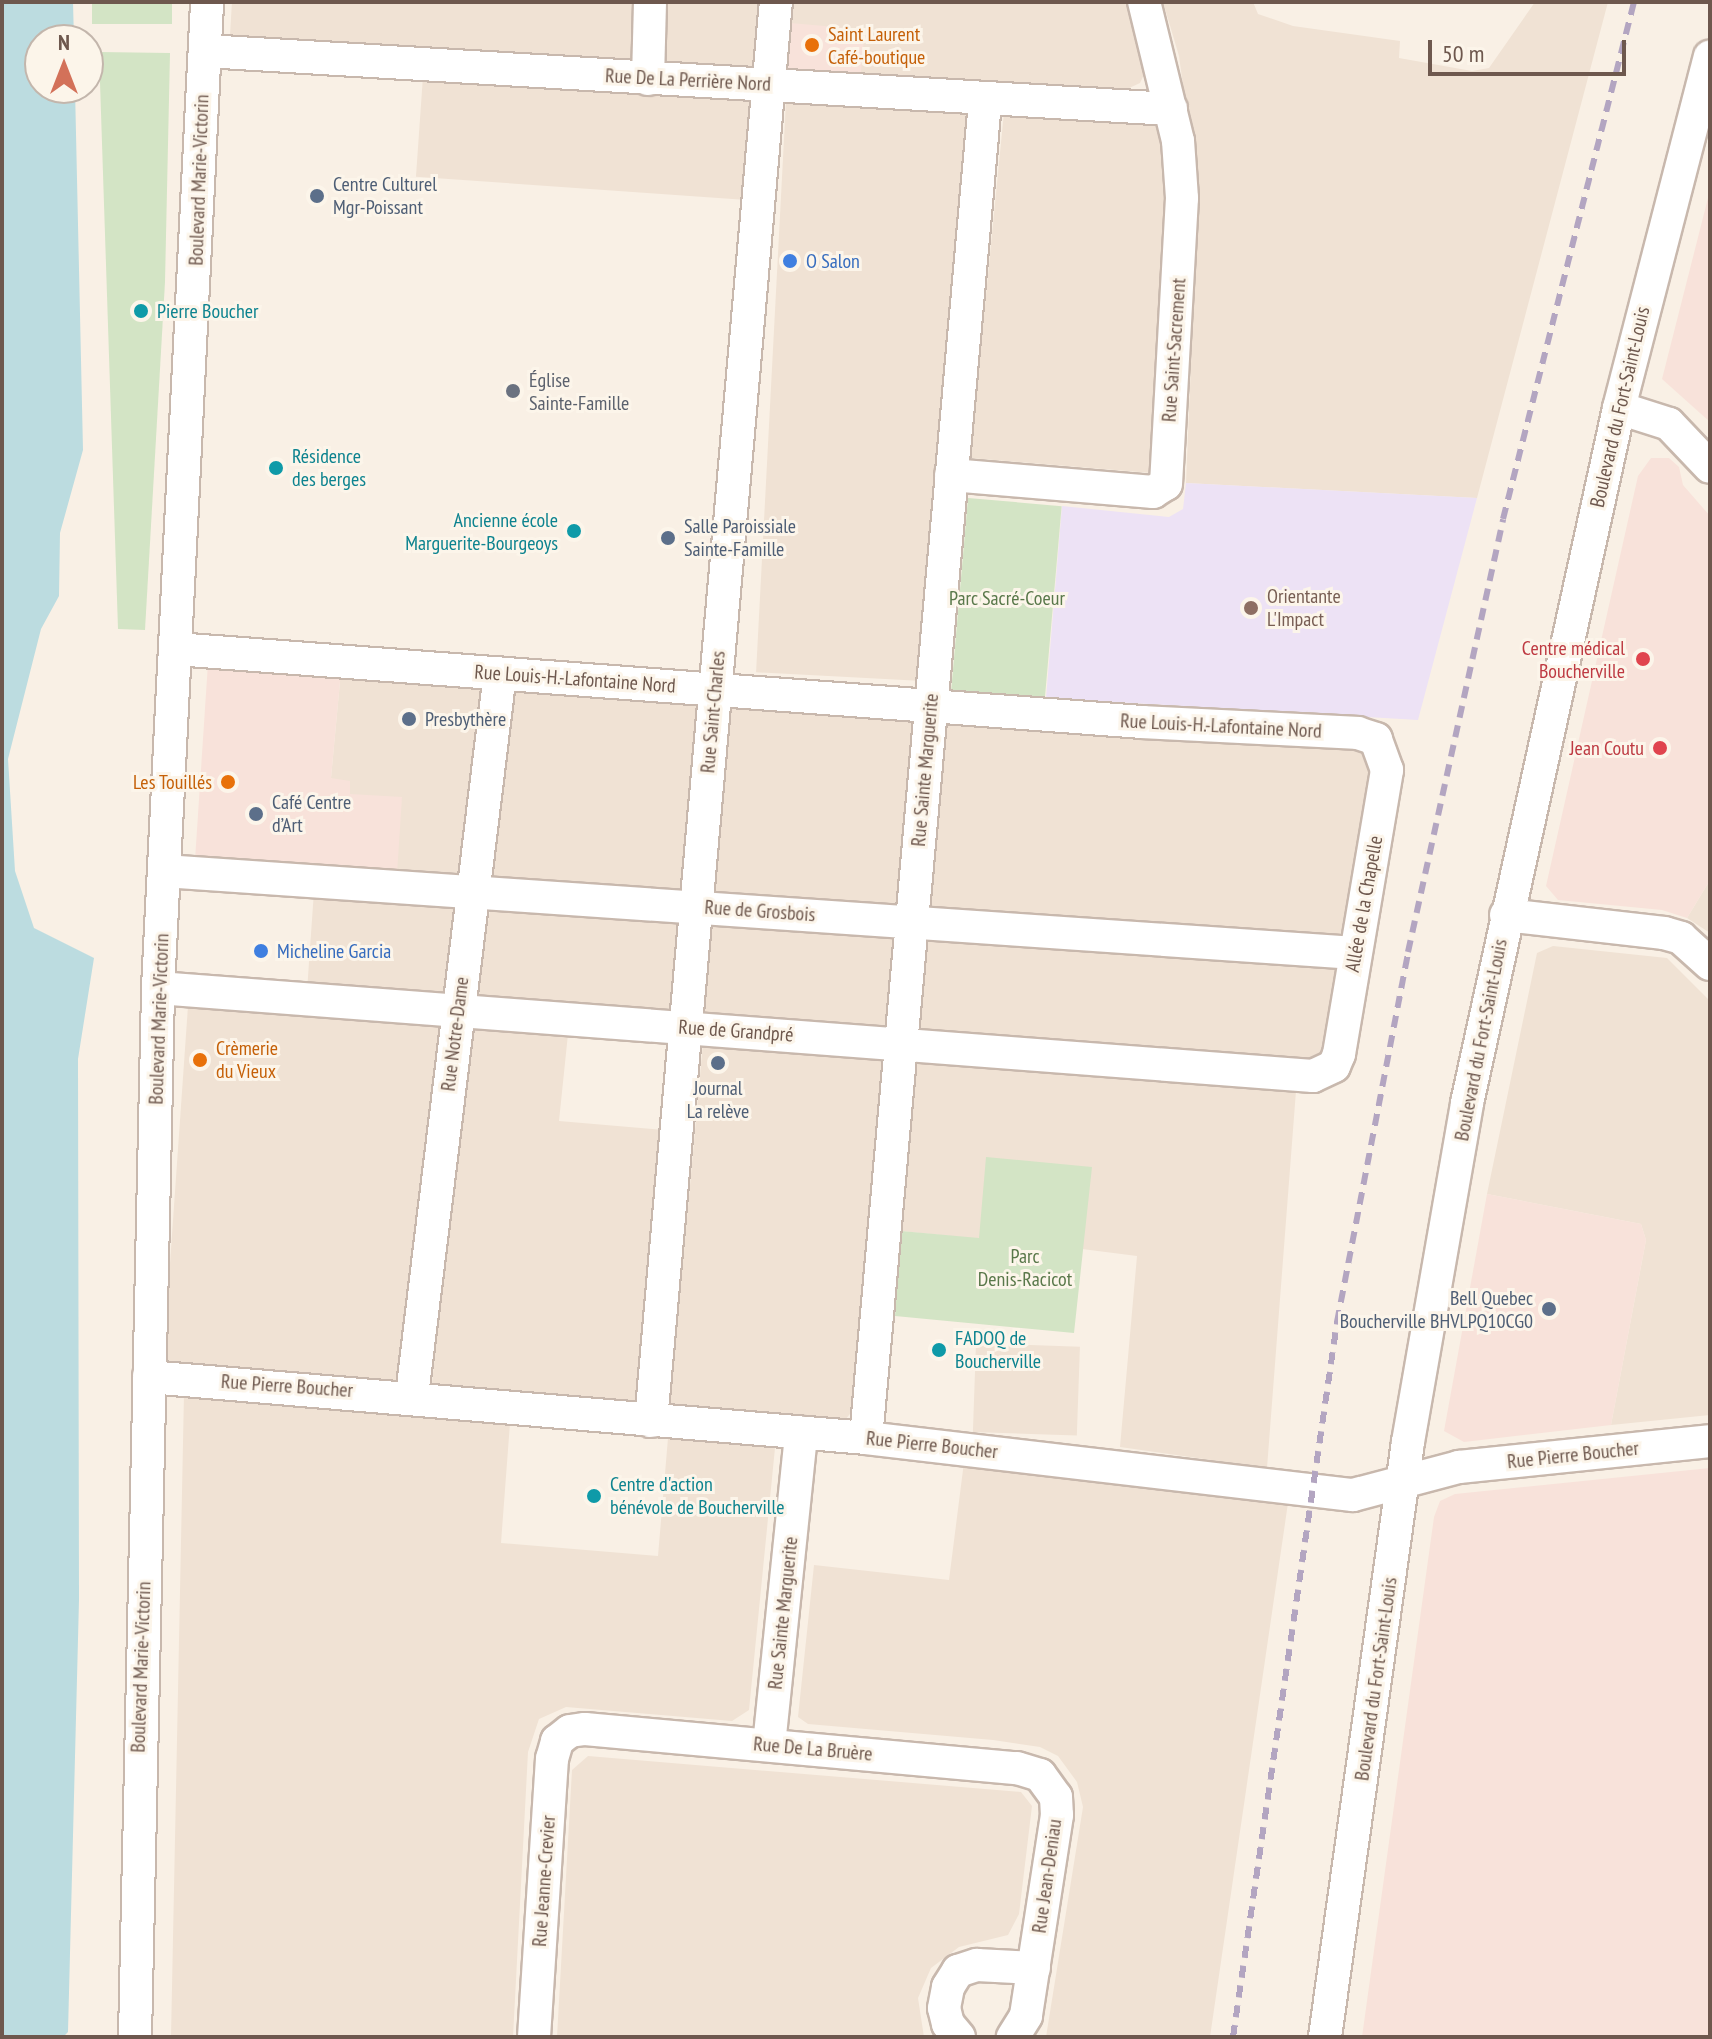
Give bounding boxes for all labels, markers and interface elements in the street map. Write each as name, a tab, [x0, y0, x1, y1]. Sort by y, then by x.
place label: Saint Laurent Café-boutique	[828, 22, 925, 69]
north arrow	[24, 24, 104, 104]
scale bar	[1432, 24, 1630, 74]
text: N	[58, 28, 70, 56]
marker: Saint Laurent Café-boutique	[803, 36, 821, 54]
text: 50 m	[1442, 38, 1484, 69]
street label: Rue De La Perrière Nord	[605, 64, 771, 96]
street label: Boulevard Marie-Victorin	[184, 94, 214, 266]
place label: Centre Culturel Mgr-Poissant	[333, 172, 437, 219]
marker: Centre Culturel Mgr-Poissant	[308, 187, 326, 205]
place label: O Salon	[806, 249, 860, 273]
marker: O Salon	[781, 252, 799, 270]
street label: Rue Saint-Sacrement	[1157, 277, 1191, 423]
place label: Pierre Boucher	[157, 299, 258, 323]
marker: Pierre Boucher	[132, 302, 150, 320]
street label: Boulevard du Fort-Saint-Louis	[1585, 304, 1655, 510]
place label: Église Sainte-Famille	[529, 368, 629, 415]
marker: Église Sainte-Famille	[504, 382, 522, 400]
place label: Résidence des berges	[292, 444, 366, 491]
marker: Résidence des berges	[267, 459, 285, 477]
place label: Ancienne école Marguerite-Bourgeoys	[405, 508, 558, 555]
place label: Salle Paroissiale Sainte-Famille	[684, 514, 796, 561]
marker: Ancienne école Marguerite-Bourgeoys	[565, 522, 583, 540]
marker: Salle Paroissiale Sainte-Famille	[659, 529, 677, 547]
place label: Orientante L'Impact	[1267, 584, 1341, 631]
park label: Parc Sacré-Coeur	[949, 586, 1065, 610]
marker: Orientante L'Impact	[1242, 599, 1260, 617]
place label: Centre médical Boucherville	[1522, 636, 1625, 683]
marker: Centre médical Boucherville	[1632, 648, 1654, 670]
street label: Rue Saint-Charles	[696, 650, 730, 774]
street label: Rue Louis-H.-Lafontaine Nord	[474, 660, 676, 698]
street label: Rue Sainte Marguerite	[906, 692, 944, 848]
place label: Presbythère	[425, 707, 506, 731]
street label: Rue Louis-H.-Lafontaine Nord	[1120, 709, 1322, 743]
marker: Presbythère	[400, 710, 418, 728]
place label: Jean Coutu	[1570, 736, 1644, 760]
marker: Jean Coutu	[1651, 739, 1669, 757]
place label: Les Touillés	[132, 770, 212, 794]
marker: Les Touillés	[219, 773, 237, 791]
place label: Café Centre d’Art	[272, 790, 351, 837]
marker: Café Centre d’Art	[247, 805, 265, 823]
street label: Allée de la Chapelle	[1340, 834, 1388, 974]
street label: Rue de Grosbois	[704, 895, 816, 927]
street label: Boulevard Marie-Victorin	[144, 933, 174, 1105]
street label: Boulevard du Fort-Saint-Louis	[1450, 937, 1512, 1143]
place label: Micheline Garcia	[277, 939, 391, 963]
marker: Micheline Garcia	[252, 942, 270, 960]
street label: Rue Notre-Dame	[436, 975, 474, 1093]
street label: Rue de Grandpré	[678, 1015, 794, 1047]
place label: Crèmerie du Vieux	[216, 1036, 278, 1083]
marker: Crèmerie du Vieux	[191, 1051, 209, 1069]
marker: Journal La relève	[709, 1054, 727, 1072]
place label: Journal La relève	[687, 1076, 749, 1123]
park label: Parc Denis-Racicot	[978, 1245, 1072, 1292]
place label: Bell Quebec Boucherville BHVLPQ10CG0	[1340, 1286, 1533, 1333]
marker: Bell Quebec Boucherville BHVLPQ10CG0	[1540, 1300, 1558, 1318]
place label: FADOQ de Boucherville	[955, 1326, 1041, 1373]
marker: FADOQ de Boucherville	[930, 1341, 948, 1359]
street label: Rue Pierre Boucher	[220, 1369, 354, 1403]
street label: Rue Pierre Boucher	[865, 1426, 999, 1464]
street label: Rue Pierre Boucher	[1506, 1436, 1640, 1474]
place label: Centre d'action bénévole de Boucherville	[610, 1472, 784, 1519]
marker: Centre d'action bénévole de Boucherville	[585, 1487, 603, 1505]
street label: Rue Sainte Marguerite	[763, 1535, 803, 1691]
street label: Boulevard du Fort-Saint-Louis	[1350, 1576, 1402, 1782]
street label: Boulevard Marie-Victorin	[126, 1581, 156, 1753]
street label: Rue De La Bruère	[752, 1732, 874, 1766]
street label: Rue Jeanne-Crevier	[527, 1815, 561, 1947]
street label: Rue Jean-Deniau	[1027, 1817, 1067, 1935]

